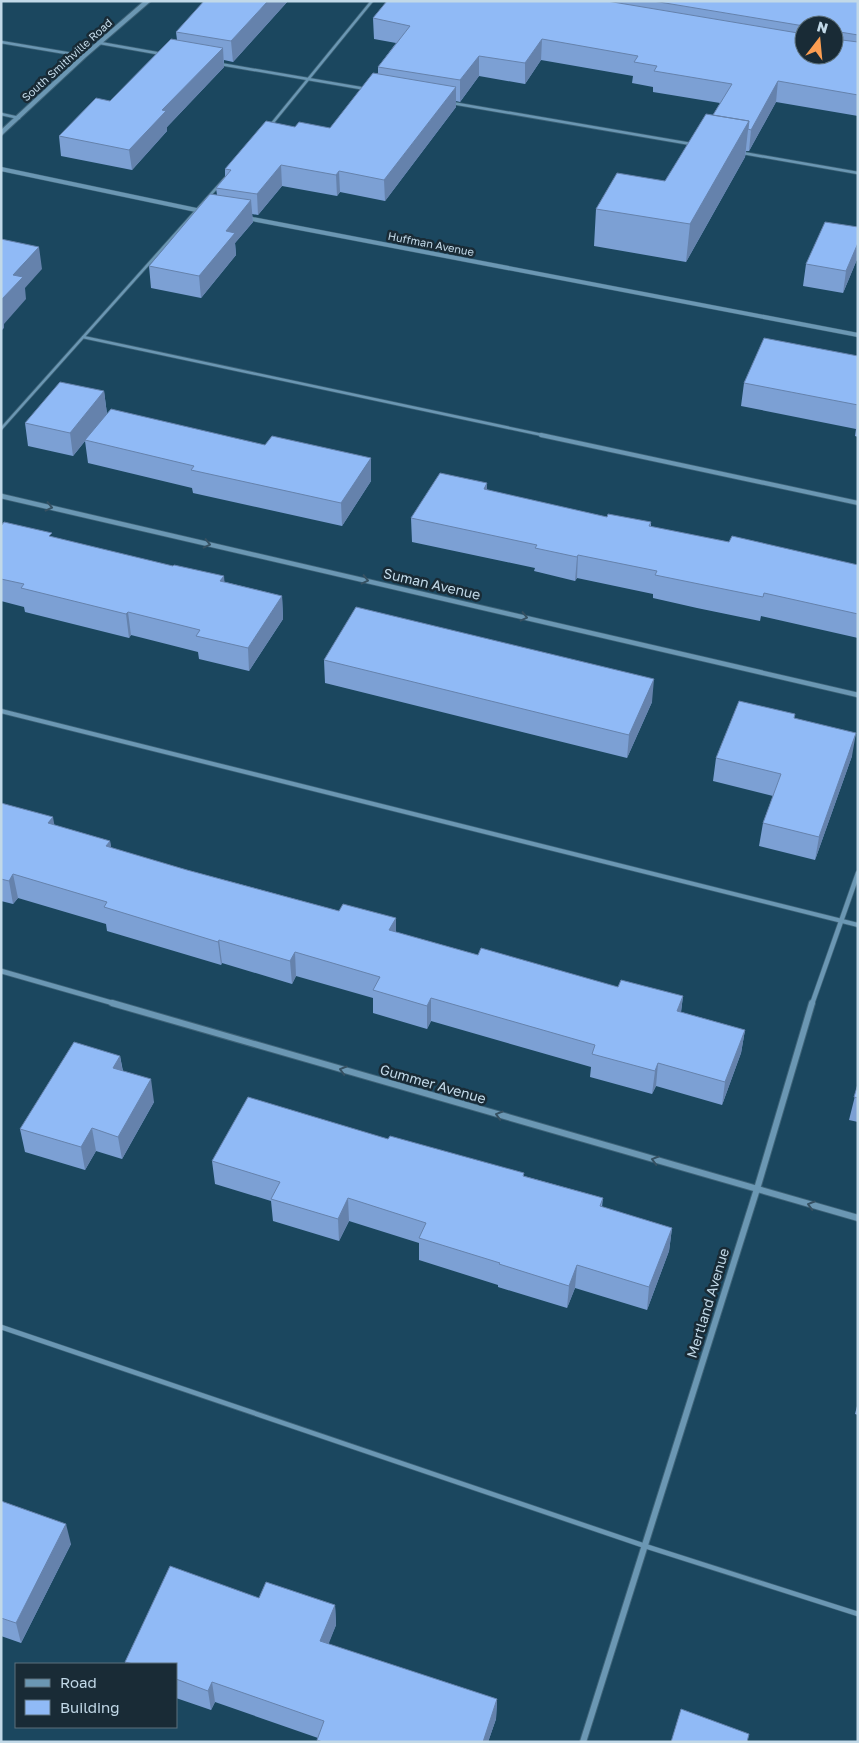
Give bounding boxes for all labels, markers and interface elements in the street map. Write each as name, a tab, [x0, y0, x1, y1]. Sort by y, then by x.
north arrow	[794, 15, 844, 65]
street label: South Smithville Road	[19, 16, 114, 104]
text: N	[815, 17, 830, 37]
street label: Huffman Avenue	[387, 229, 475, 258]
one-way arrow	[44, 501, 53, 512]
one-way arrow	[203, 538, 212, 549]
street label: Suman Avenue	[382, 564, 482, 603]
one-way arrow	[361, 575, 370, 585]
one-way arrow	[519, 611, 528, 622]
street label: Gummer Avenue	[378, 1060, 488, 1107]
one-way arrow	[339, 1065, 347, 1075]
one-way arrow	[495, 1110, 503, 1120]
one-way arrow	[651, 1155, 659, 1165]
one-way arrow	[807, 1200, 816, 1210]
street label: Mertland Avenue	[683, 1246, 732, 1360]
legend	[15, 1663, 178, 1728]
text: Road	[60, 1673, 97, 1691]
text: Building	[60, 1698, 120, 1716]

